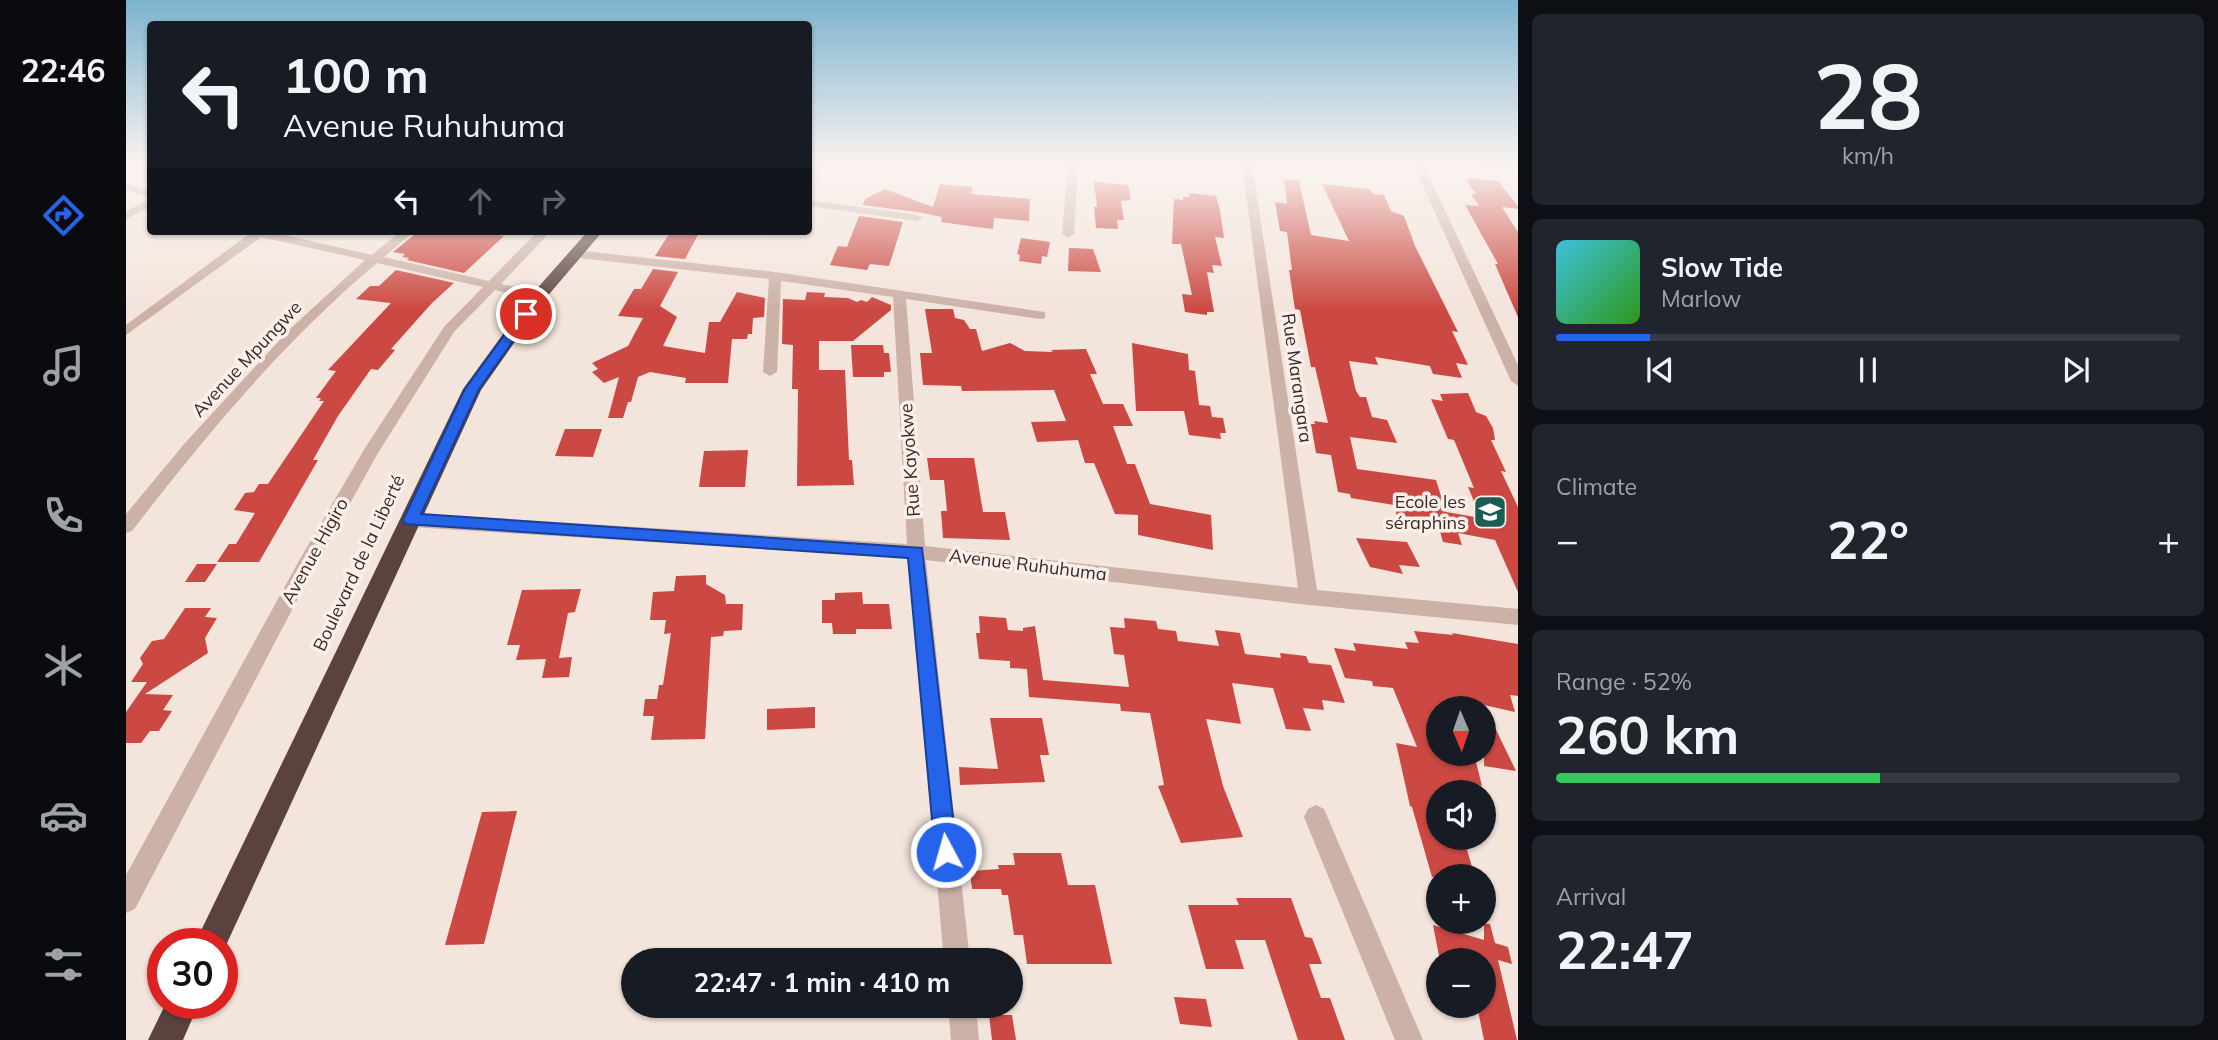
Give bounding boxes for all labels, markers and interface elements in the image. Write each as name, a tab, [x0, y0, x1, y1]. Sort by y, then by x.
text: 28	[1813, 38, 1923, 152]
text: 100 m	[283, 44, 429, 105]
icon: left	[168, 49, 259, 140]
text: 22:46	[21, 50, 105, 90]
text: Avenue Ruhuhuma	[283, 105, 565, 145]
text: km/h	[1842, 141, 1894, 170]
icon: left	[388, 182, 426, 220]
icon: ahead	[461, 182, 499, 220]
icon: right	[534, 182, 572, 220]
icon: directions	[39, 191, 88, 240]
text: Slow Tide	[1661, 251, 1783, 284]
pin	[496, 284, 556, 344]
text: Marlow	[1661, 284, 1741, 313]
icon: arrive	[507, 295, 545, 333]
street label: Avenue Mpungwe	[187, 296, 306, 422]
street label: Rue Marangara	[1277, 312, 1318, 444]
icon: music	[39, 341, 88, 390]
icon: previous	[1641, 351, 1679, 389]
icon: pause	[1849, 351, 1887, 389]
icon: next	[2057, 351, 2095, 389]
street label: Rue Kayokwe	[894, 403, 925, 517]
street label: Boulevard de la Liberté	[308, 471, 409, 655]
text: Climate	[1556, 472, 1637, 501]
place label: Ecole les séraphins	[1385, 490, 1466, 534]
icon: phone	[39, 491, 88, 540]
school or university icon: Ecole les séraphins	[1471, 493, 1509, 531]
street label: Avenue Higiro	[276, 494, 353, 608]
text: 22°	[1827, 507, 1909, 572]
text: −	[1556, 516, 1579, 564]
text: +	[2157, 516, 2180, 564]
street label: Avenue Ruhuhuma	[948, 543, 1108, 586]
icon: climate	[39, 641, 88, 690]
text: Range · 52%	[1556, 667, 1692, 696]
north arrow	[1426, 696, 1496, 766]
map controls	[1426, 696, 1496, 1018]
text: 260 km	[1556, 702, 1739, 767]
button: sound	[1426, 780, 1496, 850]
icon: car	[39, 791, 88, 840]
position arrow	[909, 815, 983, 889]
button: +	[1426, 864, 1496, 934]
text: Arrival	[1556, 882, 1626, 911]
text: 22:47	[1556, 917, 1694, 982]
speed limit sign: 30	[147, 928, 238, 1019]
icon: filters	[39, 940, 88, 989]
button: −	[1426, 948, 1496, 1018]
text: 22:47 · 1 min · 410 m	[694, 966, 950, 999]

